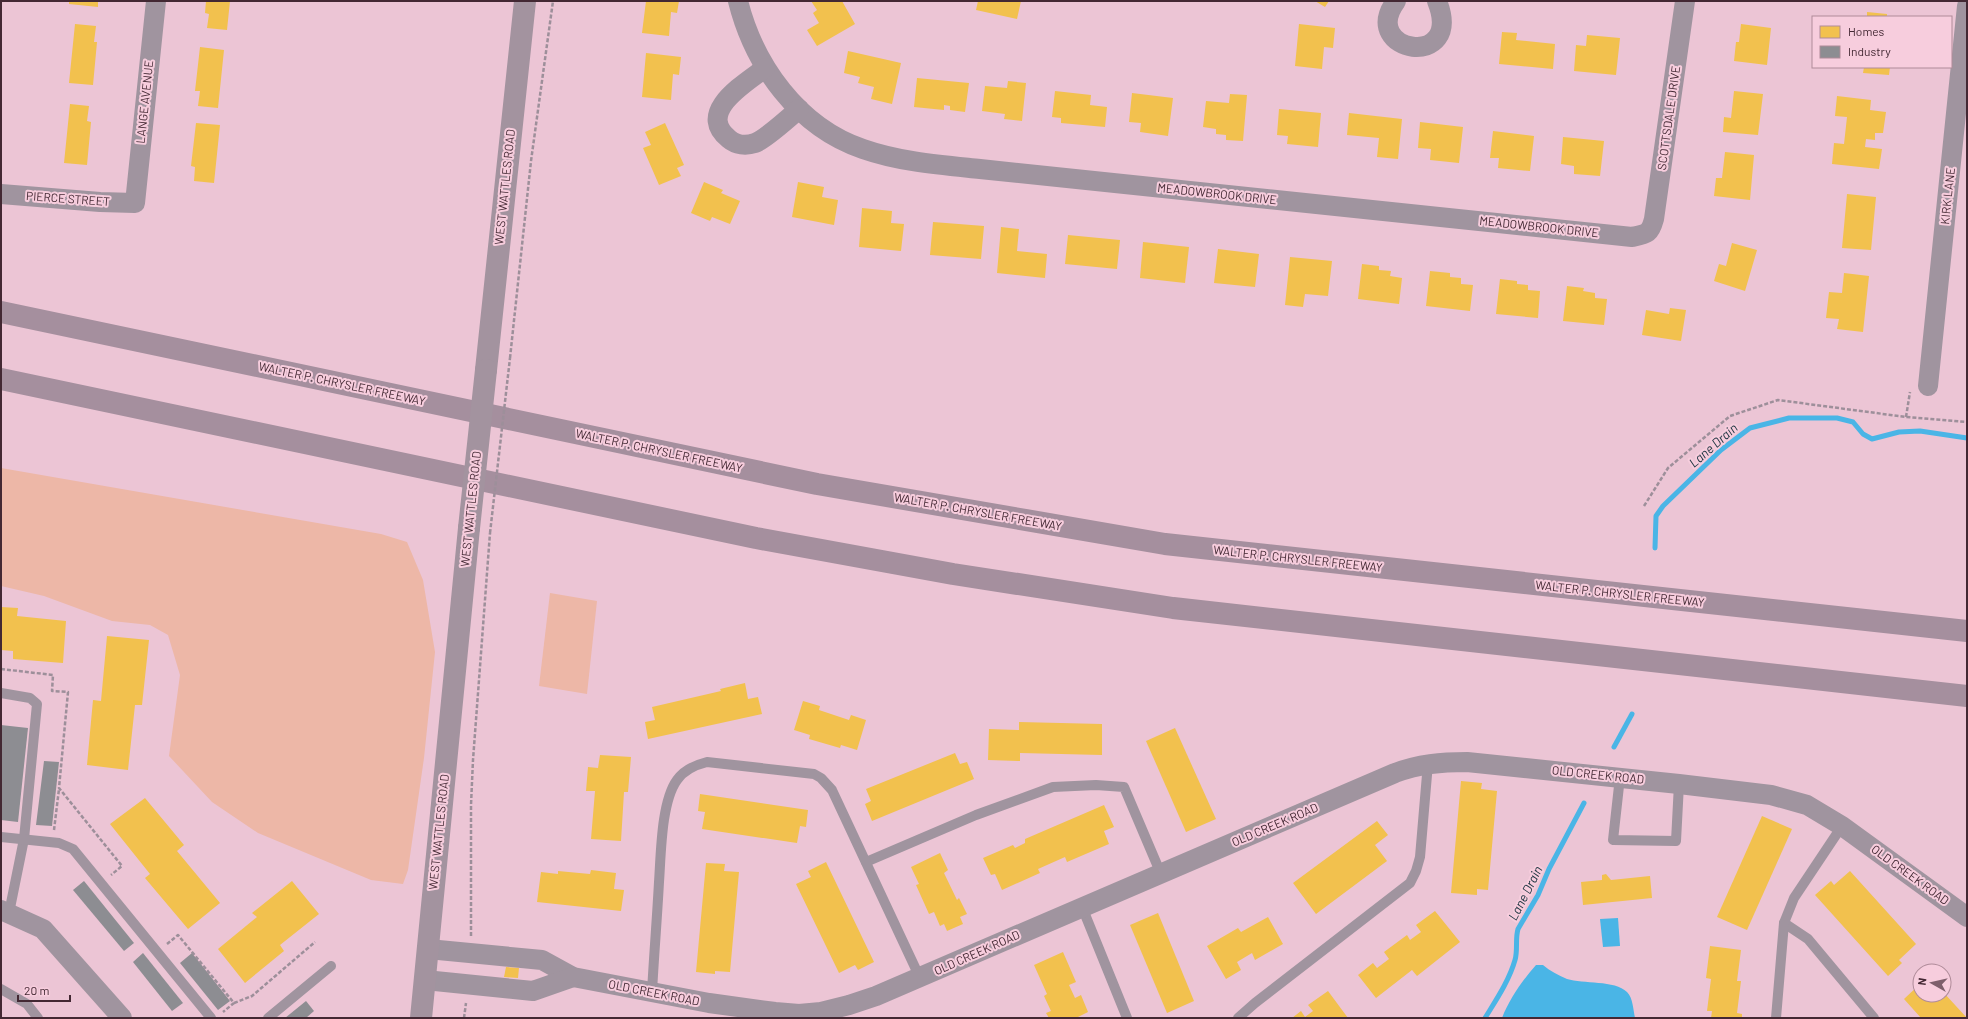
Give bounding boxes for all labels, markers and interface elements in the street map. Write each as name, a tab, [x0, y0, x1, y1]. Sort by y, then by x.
legend	[1812, 16, 1952, 68]
text: Homes	[1848, 24, 1885, 38]
text: Industry	[1848, 44, 1891, 58]
street label: LANGE AVENUE	[133, 60, 155, 144]
street label: SCOTTSDALE DRIVE	[1654, 65, 1682, 171]
street label: WEST WATTLES ROAD	[491, 128, 517, 245]
street label: KIRK LANE	[1937, 167, 1957, 225]
street label: MEADOWBROOK DRIVE	[1157, 180, 1277, 206]
street label: PIERCE STREET	[26, 188, 111, 208]
street label: MEADOWBROOK DRIVE	[1479, 213, 1599, 239]
street label: WALTER P. CHRYSLER FREEWAY	[258, 359, 427, 408]
water label: Lane Drain	[1685, 419, 1741, 470]
street label: WALTER P. CHRYSLER FREEWAY	[575, 426, 744, 475]
street label: WEST WATTLES ROAD	[457, 450, 483, 567]
street label: WALTER P. CHRYSLER FREEWAY	[893, 489, 1063, 533]
street label: WALTER P. CHRYSLER FREEWAY	[1213, 542, 1384, 574]
street label: WALTER P. CHRYSLER FREEWAY	[1535, 577, 1706, 609]
street label: OLD CREEK ROAD	[1551, 762, 1645, 786]
street label: WEST WATTLES ROAD	[425, 773, 451, 890]
street label: OLD CREEK ROAD	[1229, 800, 1320, 849]
street label: OLD CREEK ROAD	[1869, 841, 1952, 907]
water label: Lane Drain	[1504, 863, 1546, 923]
street label: OLD CREEK ROAD	[932, 927, 1022, 977]
north arrow	[1912, 963, 1952, 1003]
street label: OLD CREEK ROAD	[607, 976, 701, 1008]
scale bar	[18, 977, 70, 1003]
text: N	[1915, 977, 1929, 986]
text: 20 m	[24, 983, 50, 997]

